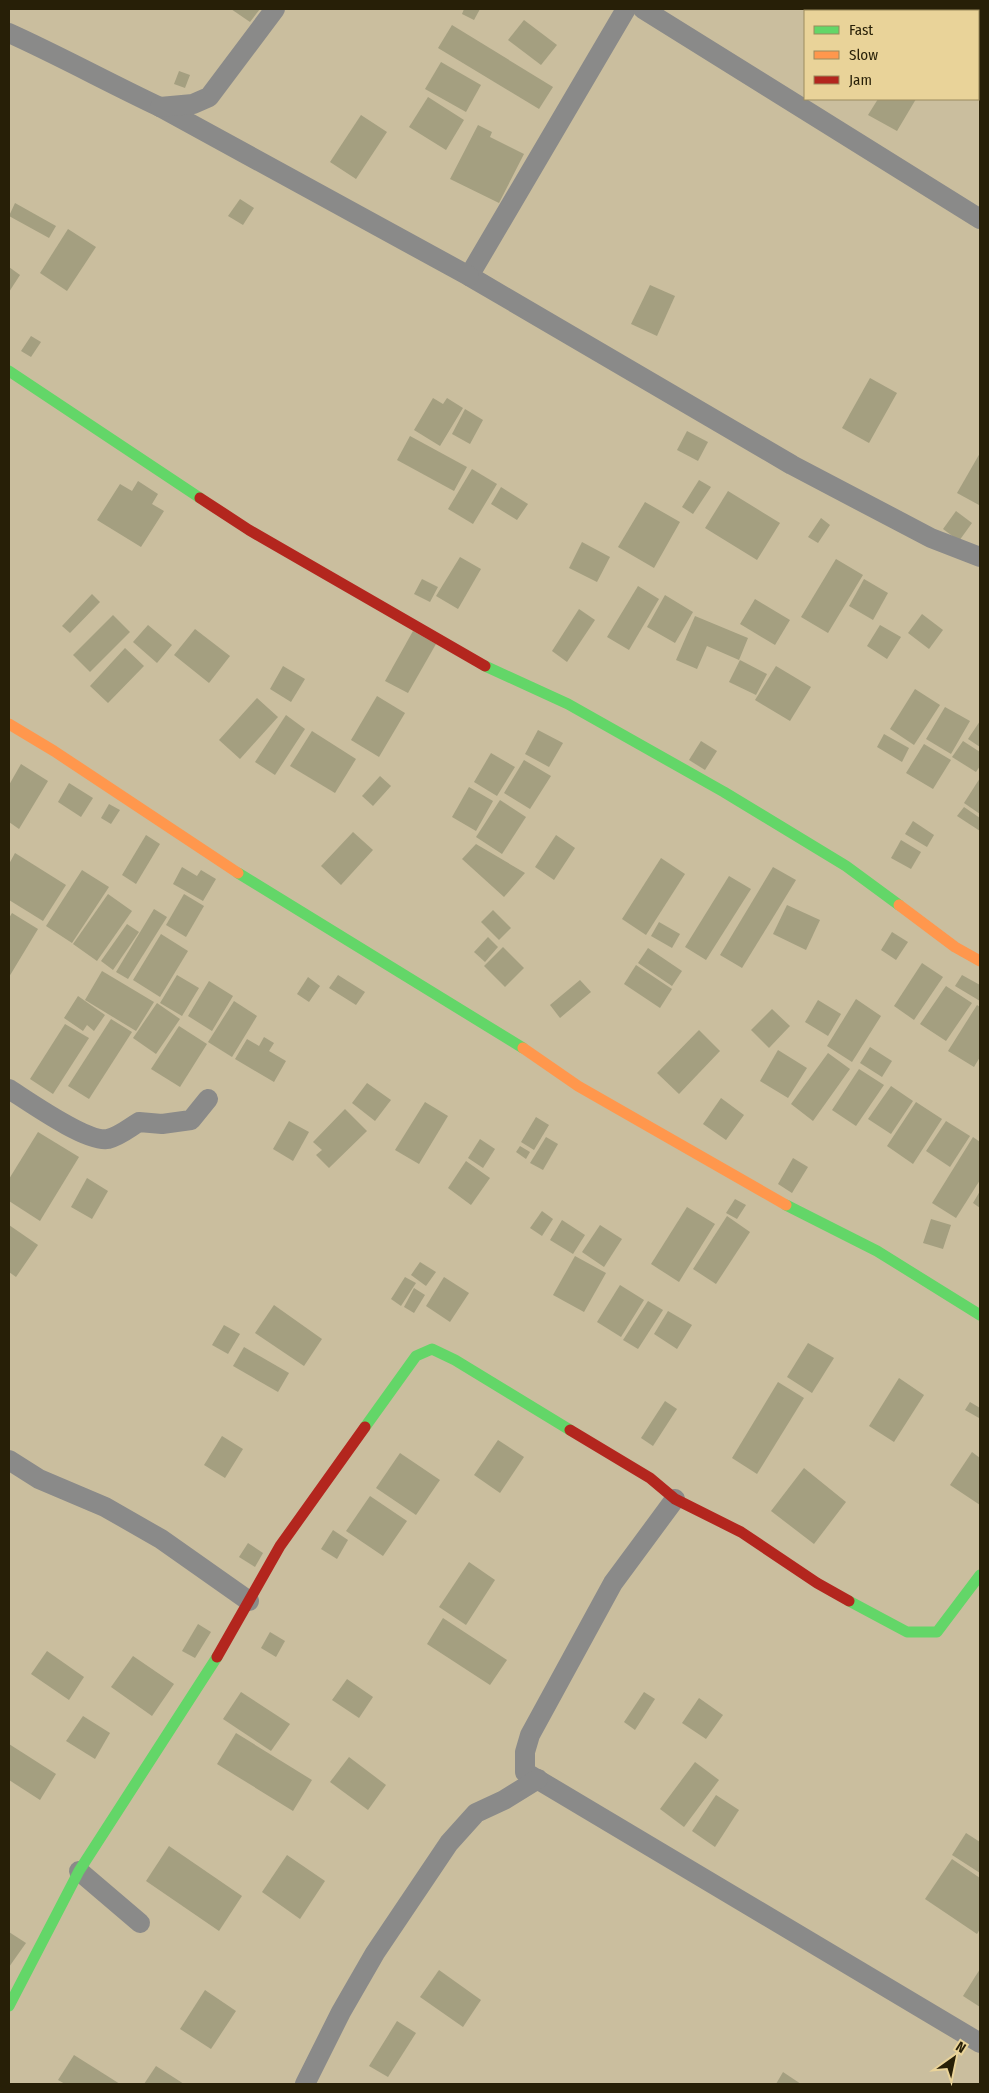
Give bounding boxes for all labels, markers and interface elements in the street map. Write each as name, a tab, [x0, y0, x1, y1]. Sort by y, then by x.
legend	[804, 10, 979, 100]
text: Fast	[849, 21, 873, 39]
text: Slow	[849, 46, 878, 64]
text: Jam	[849, 71, 872, 89]
north arrow	[929, 2033, 979, 2083]
text: N	[953, 2038, 969, 2057]

